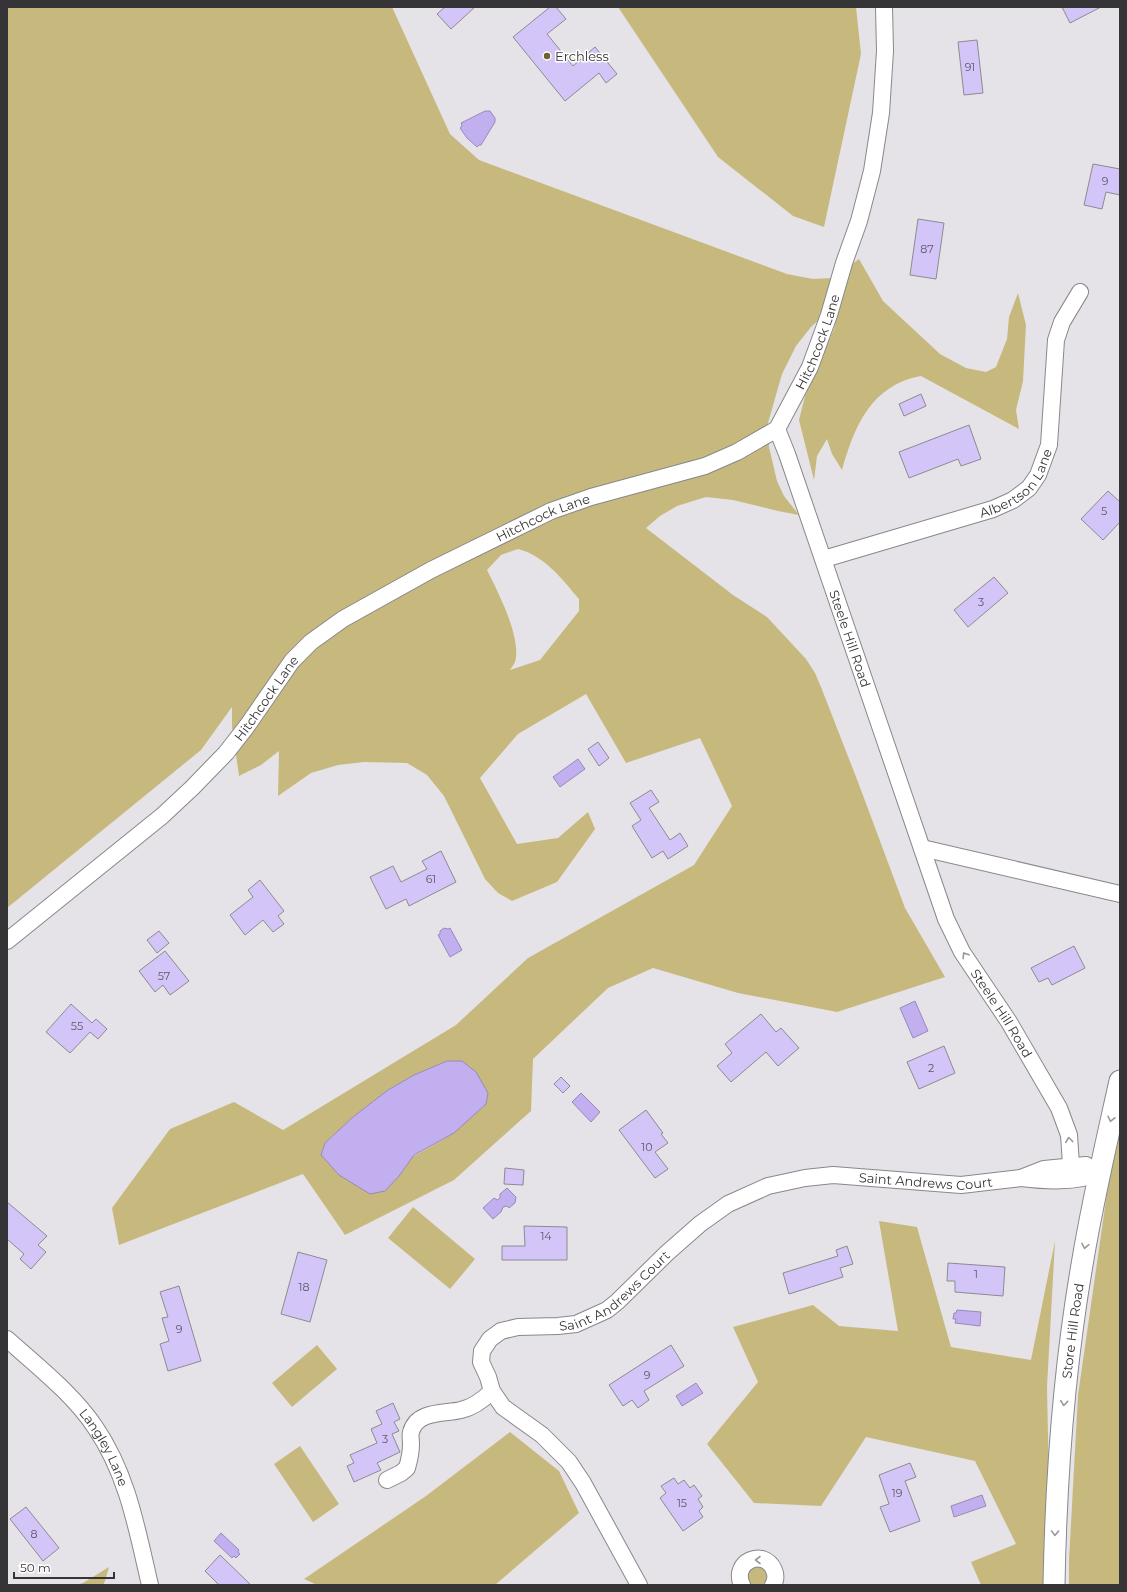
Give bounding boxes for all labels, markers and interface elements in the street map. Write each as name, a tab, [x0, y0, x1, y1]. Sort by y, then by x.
place label: Erchless	[555, 48, 609, 64]
marker: Erchless	[542, 51, 552, 61]
house number: 91	[965, 60, 975, 74]
house number: 9	[1102, 174, 1109, 188]
house number: 87	[920, 242, 934, 256]
street label: Hitchcock Lane	[792, 292, 843, 392]
street label: Albertson Lane	[978, 446, 1055, 521]
street label: Hitchcock Lane	[493, 490, 592, 545]
house number: 5	[1101, 504, 1107, 518]
street label: Steele Hill Road	[826, 588, 874, 689]
house number: 3	[978, 595, 984, 609]
street label: Hitchcock Lane	[231, 652, 301, 744]
house number: 61	[426, 872, 436, 886]
one-way arrow	[962, 952, 969, 959]
street label: Steele Hill Road	[968, 966, 1036, 1060]
house number: 57	[158, 969, 170, 983]
house number: 55	[71, 1019, 83, 1033]
house number: 2	[928, 1061, 934, 1075]
one-way arrow	[1108, 1116, 1116, 1122]
one-way arrow	[1065, 1137, 1074, 1143]
house number: 10	[641, 1140, 653, 1154]
street label: Saint Andrews Court	[858, 1169, 993, 1193]
house number: 14	[540, 1229, 552, 1243]
one-way arrow	[1081, 1243, 1090, 1250]
street label: Saint Andrews Court	[558, 1247, 673, 1334]
house number: 1	[974, 1267, 978, 1281]
house number: 18	[299, 1280, 310, 1294]
street label: Store Hill Road	[1058, 1282, 1087, 1379]
house number: 9	[176, 1322, 183, 1336]
house number: 9	[644, 1368, 651, 1382]
one-way arrow	[1059, 1400, 1068, 1406]
street label: Langley Lane	[76, 1405, 132, 1488]
house number: 3	[382, 1432, 388, 1446]
house number: 19	[892, 1486, 903, 1500]
house number: 15	[677, 1496, 687, 1510]
house number: 8	[30, 1527, 38, 1541]
one-way arrow	[1051, 1530, 1059, 1536]
scale bar	[14, 1554, 114, 1580]
one-way arrow	[754, 1556, 760, 1564]
text: 50 m	[20, 1560, 51, 1575]

